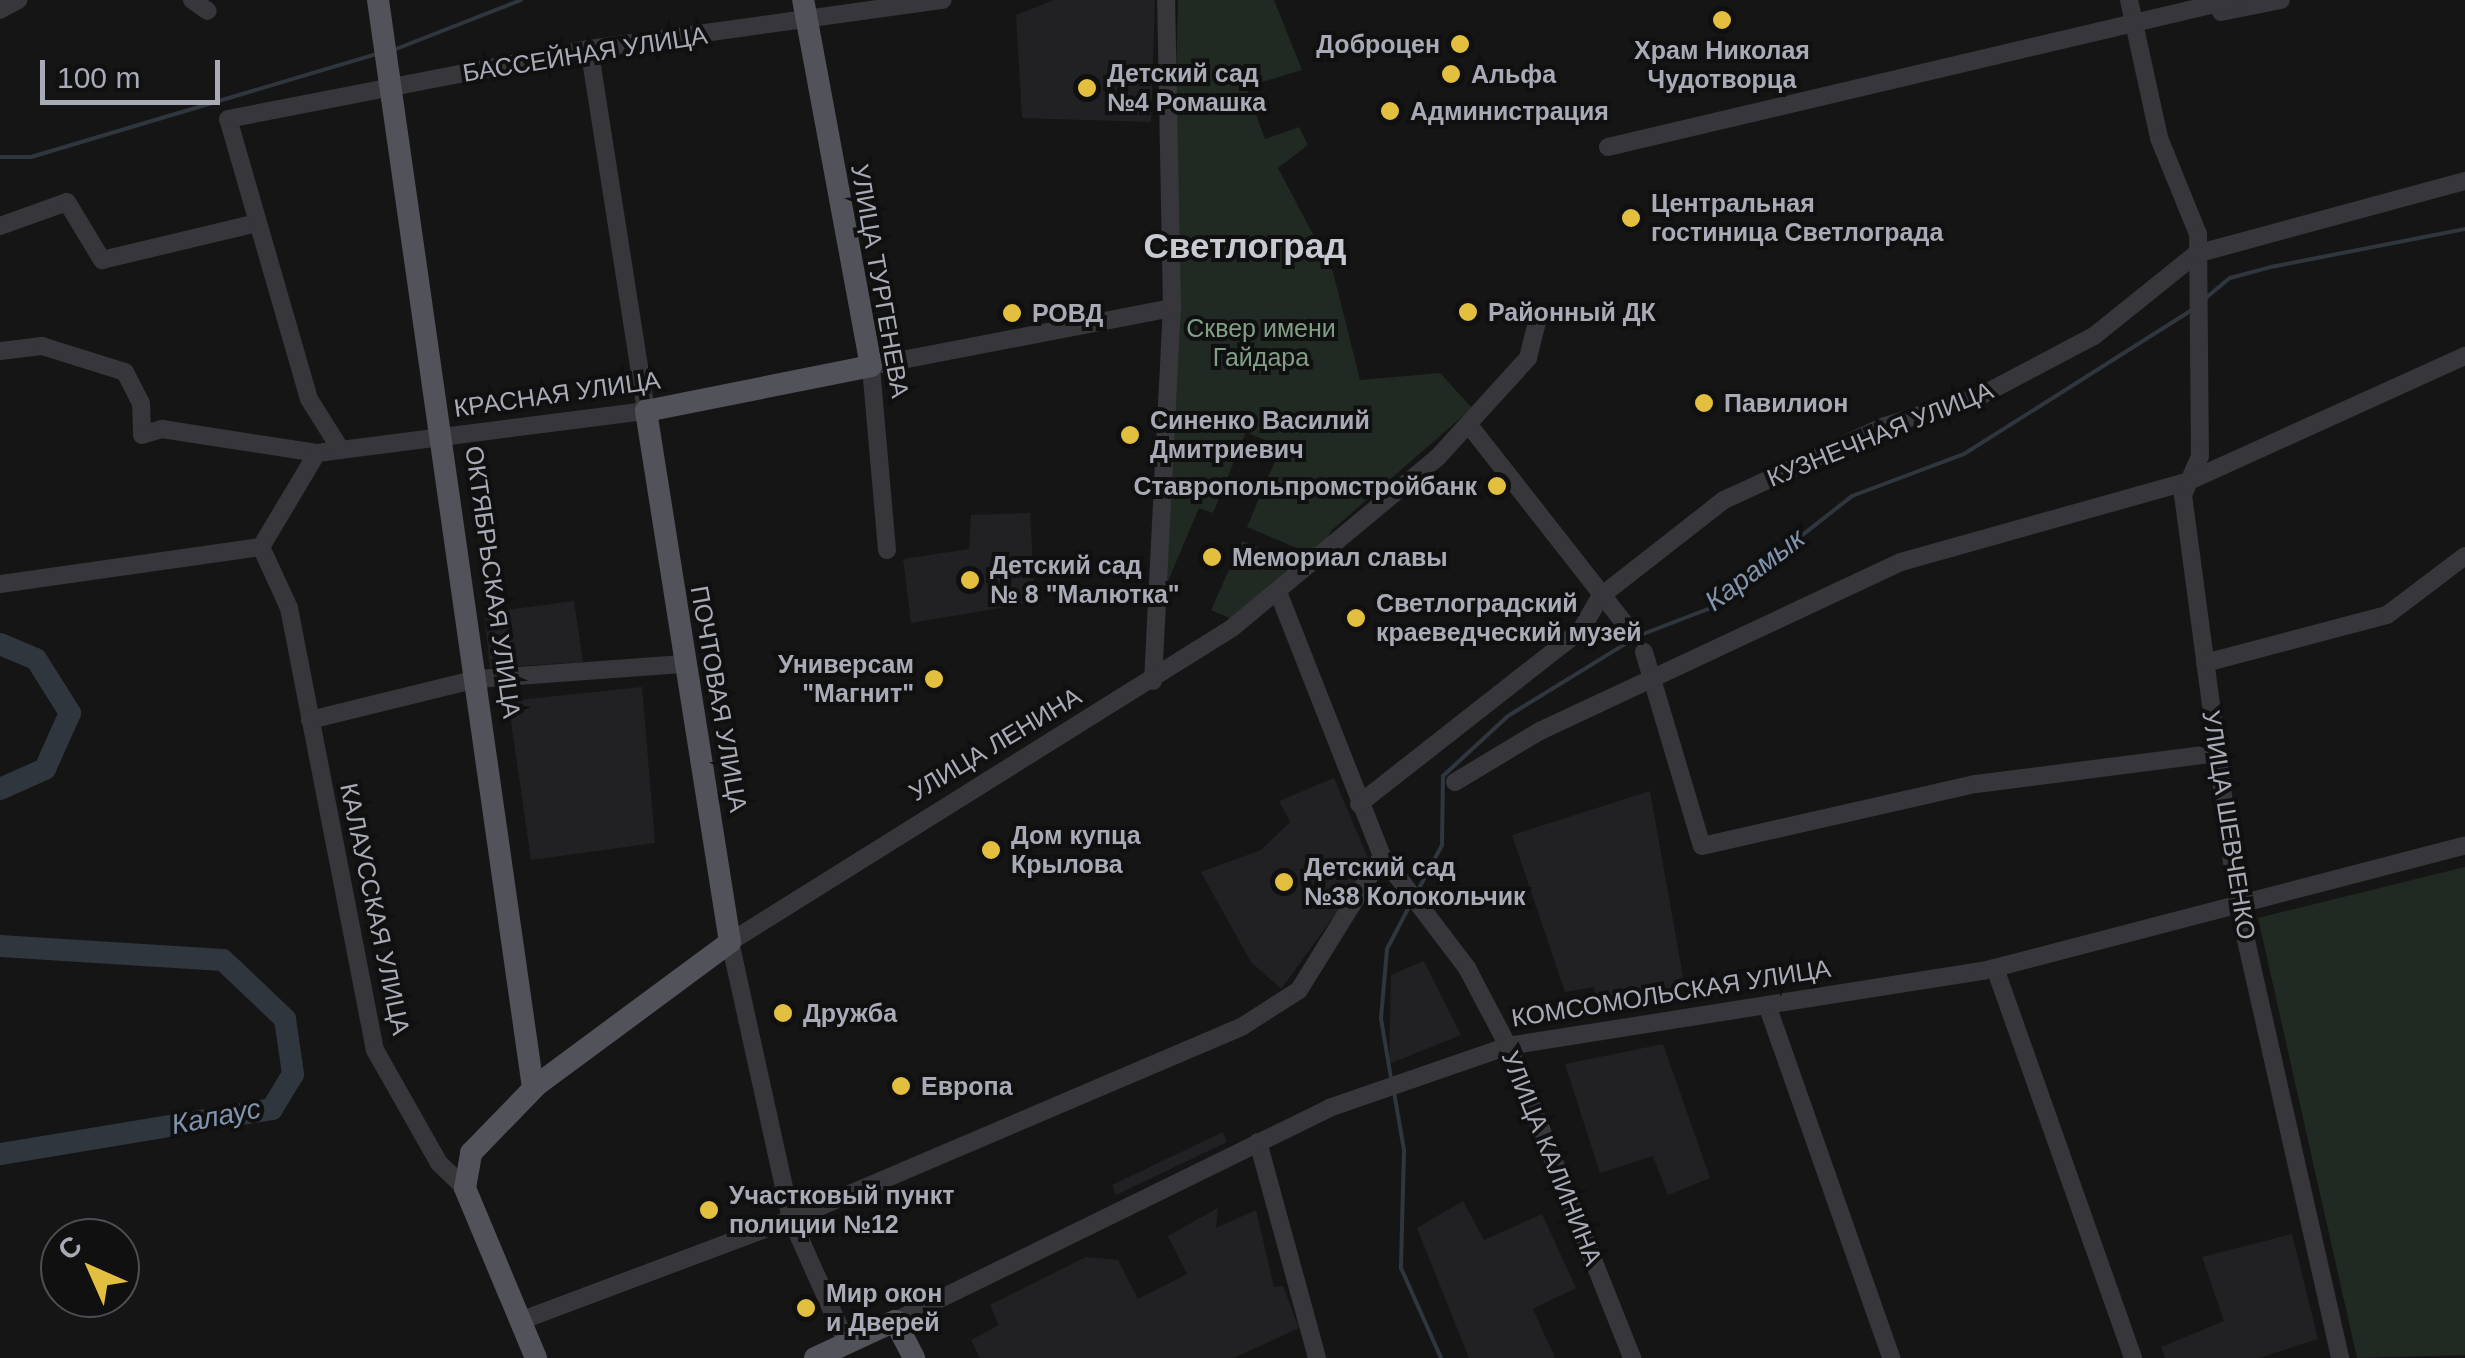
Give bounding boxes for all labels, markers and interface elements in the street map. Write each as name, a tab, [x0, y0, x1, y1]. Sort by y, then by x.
marker: Храм Николая Чудотворца	[1711, 9, 1733, 31]
street label: БАССЕЙНАЯ УЛИЦА	[461, 20, 709, 88]
place label: Доброцен	[1316, 29, 1440, 59]
marker: Доброцен	[1449, 33, 1471, 55]
place label: Храм Николая Чудотворца	[1634, 36, 1810, 95]
scale bar	[45, 40, 225, 102]
place label: Детский сад №4 Ромашка	[1107, 59, 1266, 118]
place label: Альфа	[1471, 59, 1556, 89]
text: 100 m	[57, 61, 140, 94]
marker: Альфа	[1440, 63, 1462, 85]
marker: Детский сад №4 Ромашка	[1076, 77, 1098, 99]
place label: Администрация	[1410, 96, 1609, 126]
marker: Администрация	[1379, 100, 1401, 122]
street label: УЛИЦА ТУРГЕНЕВА	[845, 162, 915, 400]
place label: Центральная гостиница Светлограда	[1651, 189, 1943, 248]
marker: Центральная гостиница Светлограда	[1620, 207, 1642, 229]
district label: Светлоград	[1144, 225, 1346, 267]
place label: Районный ДК	[1488, 297, 1656, 327]
place label: РОВД	[1032, 298, 1103, 328]
marker: Районный ДК	[1457, 301, 1479, 323]
marker: РОВД	[1001, 302, 1023, 324]
park label: Сквер имени Гайдара	[1186, 314, 1336, 373]
street label: КРАСНАЯ УЛИЦА	[452, 365, 662, 423]
street label: КУЗНЕЧНАЯ УЛИЦА	[1763, 375, 1997, 493]
place label: Павилион	[1724, 388, 1848, 418]
marker: Павилион	[1693, 392, 1715, 414]
place label: Синенко Василий Дмитриевич	[1150, 406, 1370, 465]
marker: Синенко Василий Дмитриевич	[1119, 424, 1141, 446]
street label: ОКТЯБРЬСКАЯ УЛИЦА	[459, 444, 527, 720]
place label: Ставропольпромстройбанк	[1133, 471, 1477, 501]
marker: Ставропольпромстройбанк	[1486, 475, 1508, 497]
water label: Карамык	[1698, 522, 1812, 618]
place label: Мемориал славы	[1232, 542, 1448, 572]
marker: Мемориал славы	[1201, 546, 1223, 568]
place label: Детский сад № 8 "Малютка"	[990, 551, 1180, 610]
marker: Детский сад № 8 "Малютка"	[959, 569, 981, 591]
street label: ПОЧТОВАЯ УЛИЦА	[684, 584, 754, 814]
place label: Светлоградский краеведческий музей	[1376, 589, 1642, 648]
marker: Светлоградский краеведческий музей	[1345, 607, 1367, 629]
place label: Универсам "Магнит"	[778, 650, 914, 709]
marker: Универсам "Магнит"	[923, 668, 945, 690]
street label: УЛИЦА ЛЕНИНА	[904, 681, 1086, 807]
street label: УЛИЦА ШЕВЧЕНКО	[2196, 708, 2262, 942]
street label: КАЛАУССКАЯ УЛИЦА	[334, 780, 416, 1038]
place label: Дом купца Крылова	[1011, 821, 1141, 880]
marker: Дом купца Крылова	[980, 839, 1002, 861]
place label: Детский сад №38 Колокольчик	[1304, 853, 1526, 912]
marker: Детский сад №38 Колокольчик	[1273, 871, 1295, 893]
street label: КОМСОМОЛЬСКАЯ УЛИЦА	[1509, 953, 1833, 1033]
place label: Дружба	[803, 998, 897, 1028]
marker: Дружба	[772, 1002, 794, 1024]
street label: УЛИЦА КАЛИНИНА	[1495, 1046, 1609, 1270]
place label: Европа	[921, 1071, 1013, 1101]
marker: Европа	[890, 1075, 912, 1097]
water label: Калаус	[169, 1092, 263, 1142]
place label: Участковый пункт полиции №12	[729, 1181, 954, 1240]
marker: Участковый пункт полиции №12	[698, 1199, 720, 1221]
north arrow	[40, 1218, 140, 1318]
text: С	[52, 1230, 88, 1266]
place label: Мир окон и Дверей	[826, 1279, 942, 1338]
marker: Мир окон и Дверей	[795, 1297, 817, 1319]

